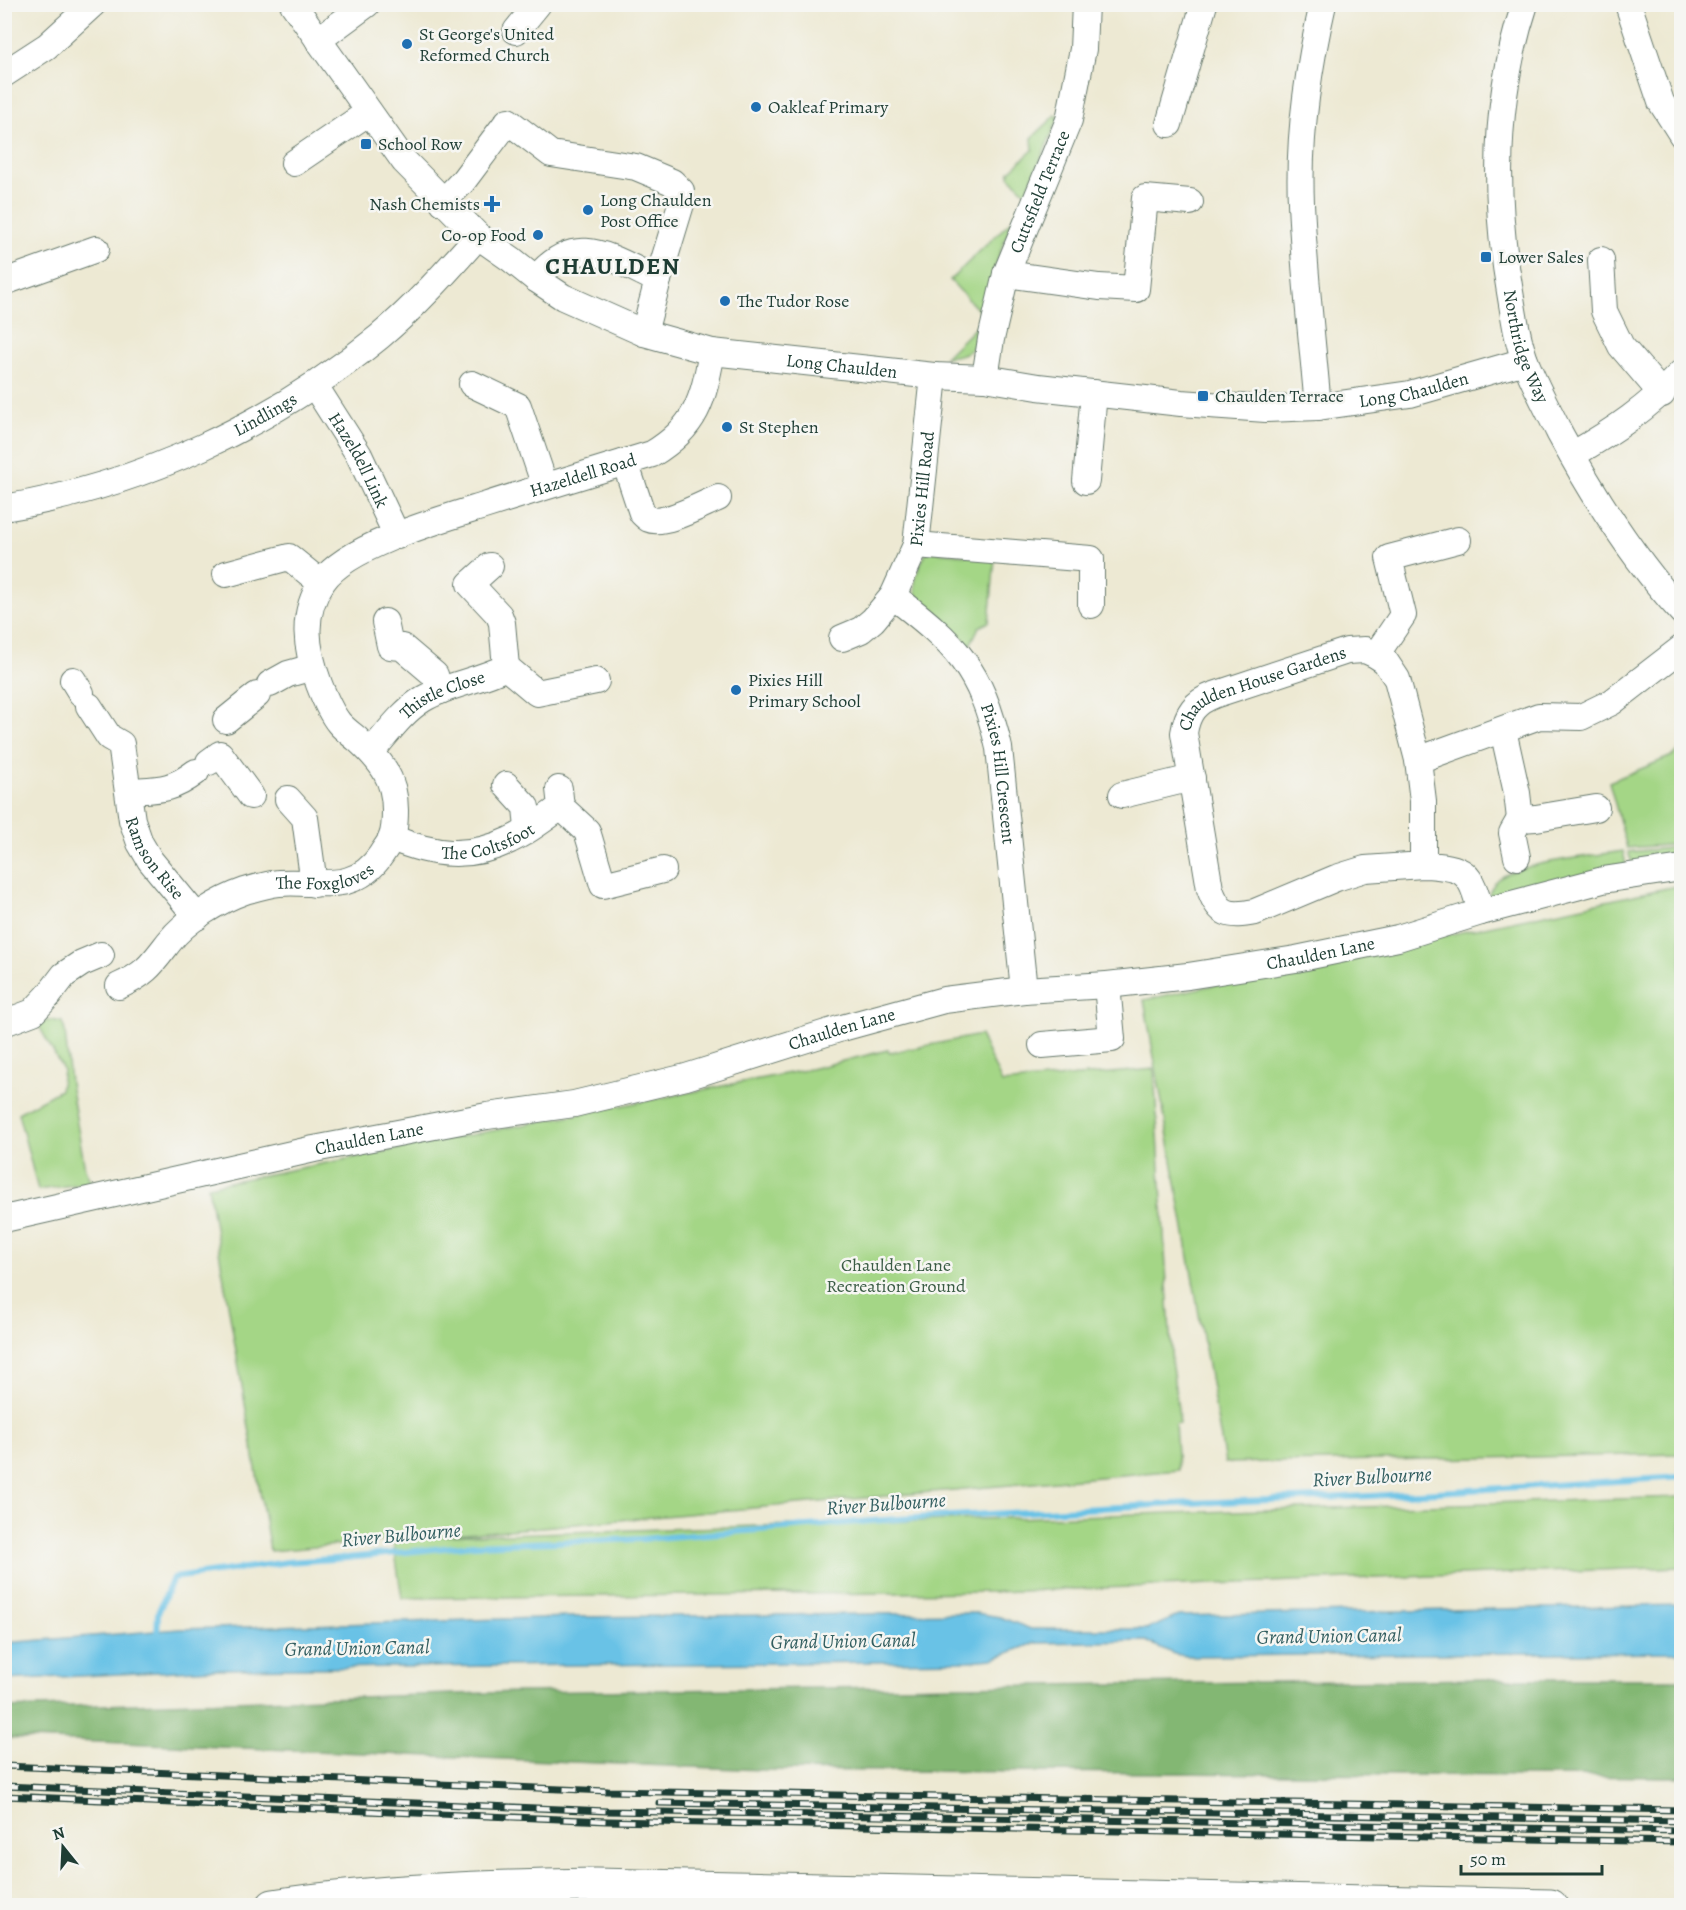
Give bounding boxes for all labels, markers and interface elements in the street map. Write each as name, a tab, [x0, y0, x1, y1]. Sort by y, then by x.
place label: St George's United Reformed Church	[419, 22, 555, 67]
marker: St George's United Reformed Church	[400, 37, 414, 51]
place label: Oakleaf Primary	[768, 95, 889, 119]
marker: Oakleaf Primary	[749, 100, 763, 114]
street label: Cuttsfield Terrace	[1004, 127, 1076, 257]
place label: School Row	[378, 132, 462, 156]
marker: School Row	[359, 137, 373, 151]
place label: Long Chaulden Post Office	[600, 188, 712, 233]
place label: Nash Chemists	[369, 192, 480, 216]
marker: Nash Chemists	[485, 197, 499, 211]
marker: Long Chaulden Post Office	[581, 203, 595, 217]
place label: Co-op Food	[441, 223, 526, 247]
marker: Co-op Food	[531, 228, 545, 242]
place label: Lower Sales	[1498, 245, 1584, 269]
district label: CHAULDEN	[545, 250, 681, 282]
marker: Lower Sales	[1479, 250, 1493, 264]
street label: Northridge Way	[1498, 288, 1555, 408]
place label: The Tudor Rose	[737, 289, 849, 313]
marker: The Tudor Rose	[718, 294, 732, 308]
street label: Long Chaulden	[785, 348, 899, 384]
street label: Long Chaulden	[1357, 366, 1471, 413]
place label: Chaulden Terrace	[1215, 384, 1344, 408]
street label: Lindlings	[229, 387, 302, 442]
marker: Chaulden Terrace	[1196, 389, 1210, 403]
street label: Hazeldell Link	[323, 408, 394, 512]
place label: St Stephen	[739, 415, 819, 439]
marker: St Stephen	[720, 420, 734, 434]
street label: Pixies Hill Road	[904, 430, 940, 548]
street label: Hazeldell Road	[527, 447, 639, 503]
street label: Chaulden House Gardens	[1173, 640, 1349, 733]
street label: Thistle Close	[394, 665, 488, 725]
place label: Pixies Hill Primary School	[748, 668, 861, 713]
marker: Pixies Hill Primary School	[729, 683, 743, 697]
street label: Pixies Hill Crescent	[975, 700, 1021, 845]
street label: Ramson Rise	[120, 813, 190, 905]
street label: The Coltsfoot	[441, 817, 539, 865]
street label: The Foxgloves	[275, 858, 379, 895]
street label: Chaulden Lane	[1265, 931, 1377, 976]
street label: Chaulden Lane	[785, 1002, 898, 1056]
street label: Chaulden Lane	[313, 1116, 426, 1161]
park label: Chaulden Lane Recreation Ground	[826, 1253, 966, 1298]
water label: River Bulbourne	[1312, 1460, 1432, 1494]
water label: River Bulbourne	[825, 1486, 947, 1522]
water label: River Bulbourne	[340, 1516, 462, 1554]
water label: Grand Union Canal	[1256, 1621, 1402, 1651]
water label: Grand Union Canal	[770, 1626, 916, 1656]
water label: Grand Union Canal	[284, 1633, 430, 1663]
north arrow	[33, 1817, 93, 1877]
text: N	[50, 1821, 68, 1846]
scale bar	[1461, 1838, 1602, 1876]
text: 50 m	[1470, 1847, 1506, 1871]

